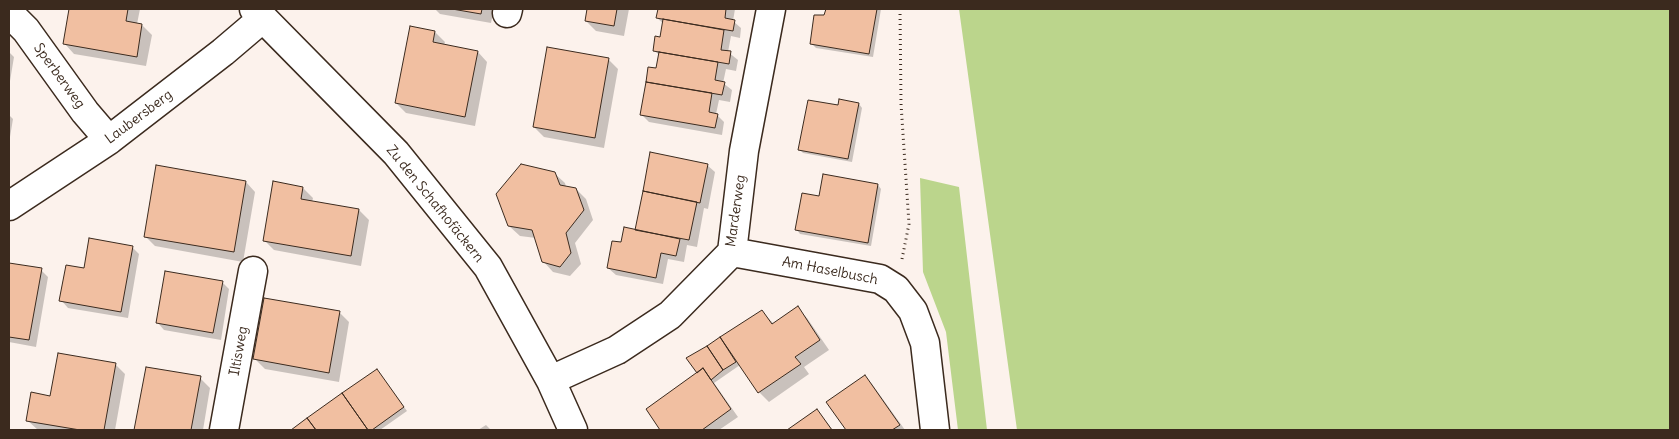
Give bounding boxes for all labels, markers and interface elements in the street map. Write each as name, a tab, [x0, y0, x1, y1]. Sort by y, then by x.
street label: Sperberweg	[30, 40, 88, 112]
street label: Laubersberg	[102, 86, 176, 148]
street label: Zu den Schafhofäckern	[383, 142, 487, 266]
street label: Marderweg	[723, 174, 749, 248]
street label: Am Haselbusch	[781, 253, 879, 289]
street label: Iltisweg	[226, 325, 252, 377]

